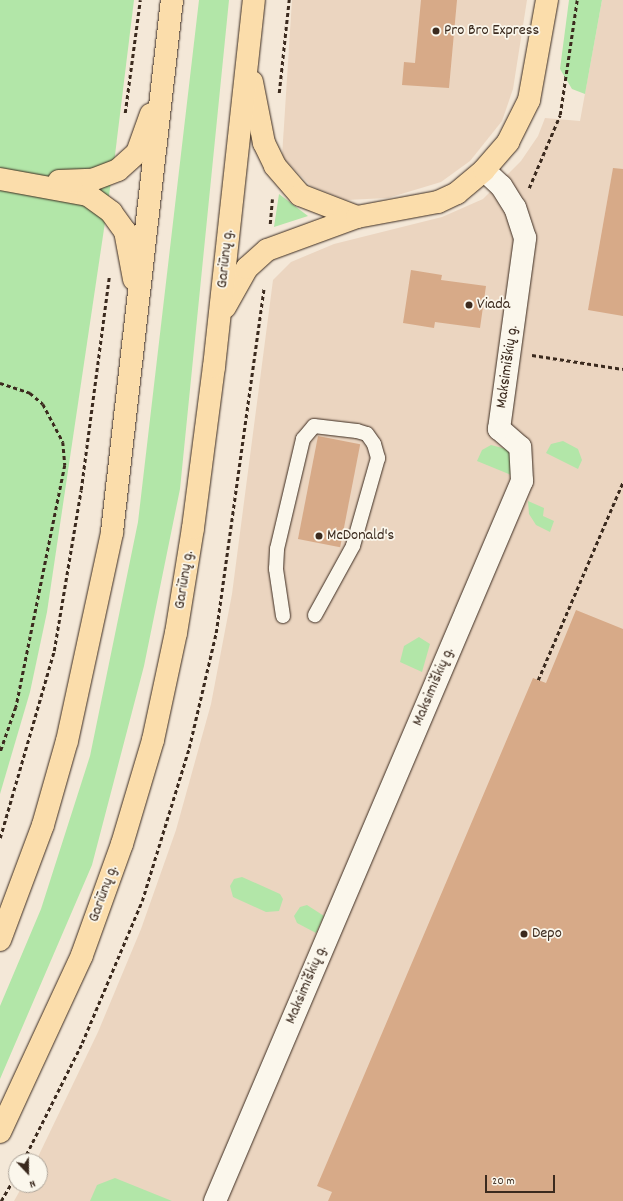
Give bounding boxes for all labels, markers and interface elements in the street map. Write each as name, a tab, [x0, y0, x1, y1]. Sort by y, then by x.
place label: Pro Bro Express	[444, 21, 539, 41]
marker: Pro Bro Express	[431, 26, 441, 36]
street label: Gariūnų g.	[213, 229, 239, 289]
place label: Viada	[477, 295, 510, 315]
marker: Viada	[464, 300, 474, 310]
street label: Maksimiškių g.	[493, 324, 523, 410]
place label: McDonald's	[327, 526, 394, 546]
marker: McDonald's	[314, 531, 324, 541]
street label: Gariūnų g.	[171, 549, 199, 611]
street label: Maksimiškių g.	[409, 645, 459, 729]
street label: Gariūnų g.	[85, 863, 123, 925]
place label: Depo	[532, 924, 562, 944]
marker: Depo	[519, 929, 529, 939]
street label: Maksimiškių g.	[282, 943, 332, 1027]
north arrow	[8, 1153, 48, 1193]
scale bar	[487, 1167, 557, 1193]
text: 20 m	[492, 1173, 515, 1190]
text: N	[27, 1175, 38, 1192]

